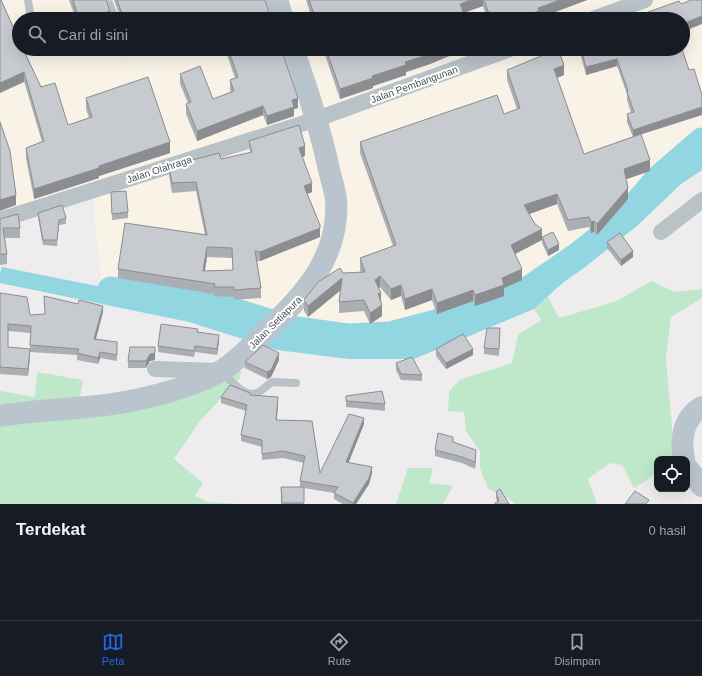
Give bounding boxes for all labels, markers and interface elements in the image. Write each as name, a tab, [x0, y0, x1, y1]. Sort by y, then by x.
search box	[12, 12, 690, 56]
icon: search	[26, 23, 48, 45]
text: Cari di sini	[58, 26, 128, 43]
street label: Jalan Pembangunan	[369, 64, 459, 105]
street label: Jalan Olahraga	[125, 154, 194, 185]
street label: Jalan Setiapura	[247, 294, 304, 351]
map controls	[654, 456, 690, 492]
button: locate	[654, 456, 690, 492]
text: Terdekat	[16, 520, 86, 539]
text: 0 hasil	[648, 523, 686, 538]
tab: Peta	[102, 631, 124, 667]
tab: Rute	[328, 631, 351, 667]
tab: Disimpan	[554, 631, 600, 667]

